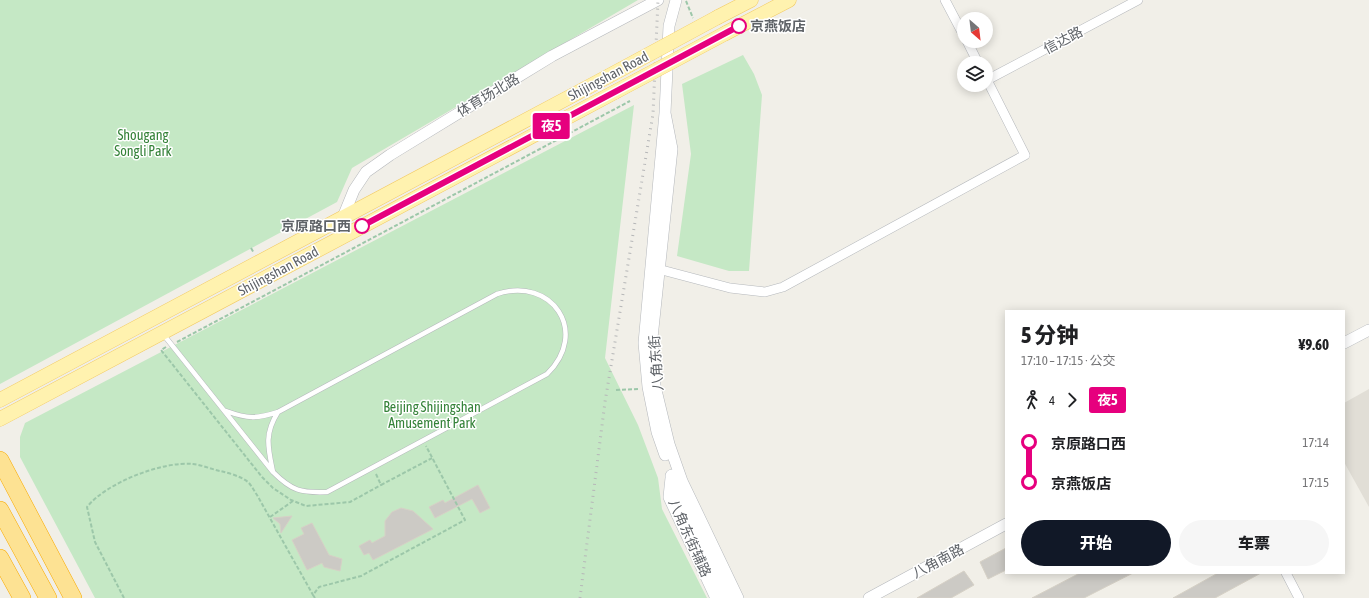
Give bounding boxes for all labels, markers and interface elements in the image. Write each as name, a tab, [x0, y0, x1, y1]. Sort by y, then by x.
north arrow	[957, 12, 993, 48]
map controls	[957, 12, 993, 92]
marker: 京燕饭店	[731, 18, 747, 34]
place label: 京燕饭店	[750, 18, 806, 34]
street label: 信达路	[1041, 23, 1085, 57]
street label: Shijingshan Road	[565, 48, 651, 104]
button: layers	[957, 56, 993, 92]
street label: 体育场北路	[454, 70, 522, 120]
line badge: 夜5	[533, 113, 569, 139]
text: 夜5	[541, 118, 561, 134]
park label: Shougang Songli Park	[114, 127, 172, 159]
place label: 京原路口西	[281, 218, 351, 234]
marker: 京原路口西	[354, 218, 370, 234]
street label: Shijingshan Road	[235, 243, 321, 299]
text: 5 分钟	[1021, 322, 1078, 348]
street label: 八角东街	[646, 335, 666, 391]
text: ¥9.60	[1299, 336, 1329, 353]
text: 17:10 – 17:15 · 公交	[1021, 353, 1116, 368]
icon: walk	[1021, 389, 1043, 411]
icon: forward	[1061, 389, 1083, 411]
text: 夜5	[1097, 392, 1118, 408]
text: 4	[1049, 393, 1055, 408]
park label: Beijing Shijingshan Amusement Park	[383, 399, 481, 431]
text: 京原路口西	[1051, 435, 1126, 452]
text: 17:14	[1302, 435, 1329, 450]
text: 京燕饭店	[1051, 475, 1111, 492]
text: 17:15	[1302, 475, 1329, 490]
street label: 八角东街辅路	[666, 496, 714, 580]
button: 开始	[1021, 520, 1171, 566]
button: 车票	[1179, 520, 1329, 566]
street label: 八角南路	[910, 541, 966, 581]

